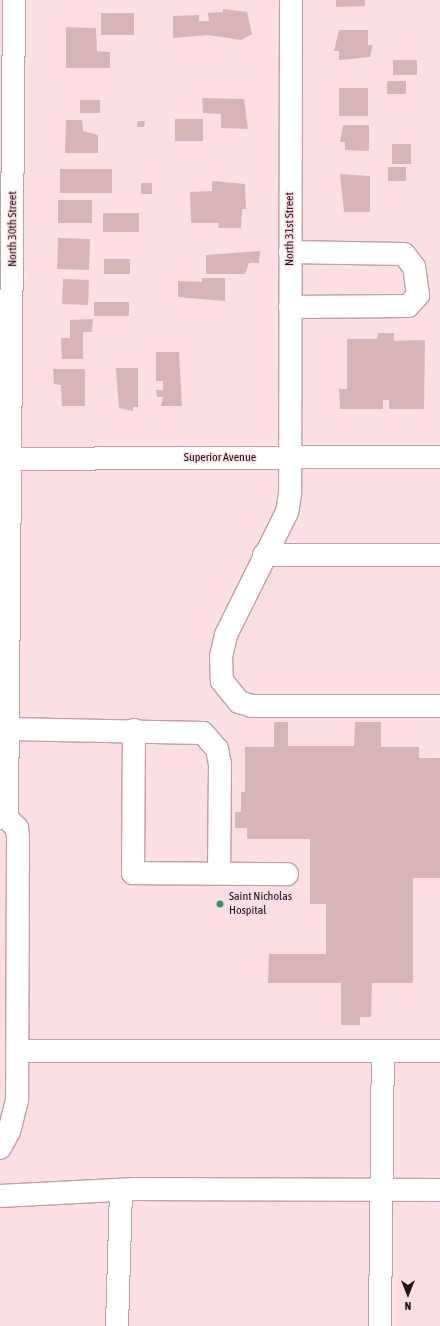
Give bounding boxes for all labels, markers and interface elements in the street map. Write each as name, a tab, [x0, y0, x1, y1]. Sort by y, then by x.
street label: North 30th Street	[6, 191, 20, 267]
street label: North 31st Street	[283, 192, 297, 266]
street label: Superior Avenue	[184, 451, 256, 465]
place label: Saint Nicholas Hospital	[229, 890, 292, 918]
marker: Saint Nicholas Hospital	[214, 898, 226, 910]
north arrow	[388, 1274, 428, 1314]
text: N	[405, 1300, 411, 1312]

